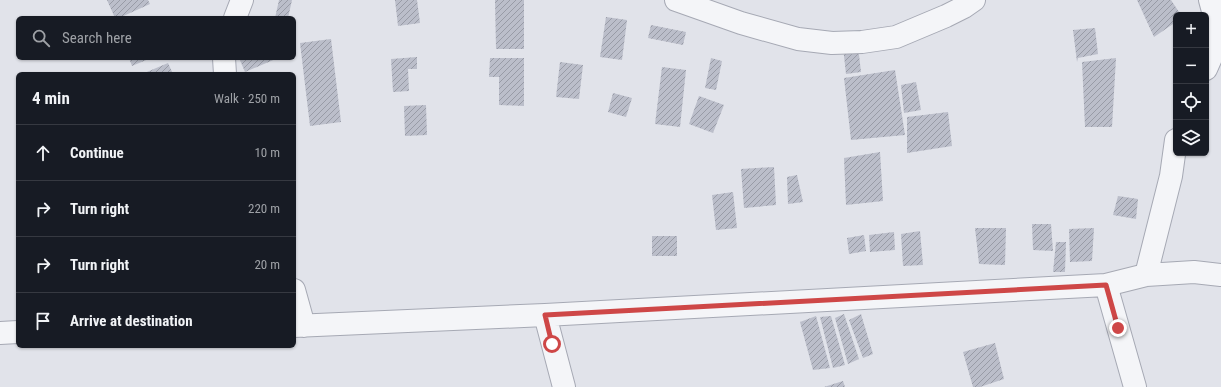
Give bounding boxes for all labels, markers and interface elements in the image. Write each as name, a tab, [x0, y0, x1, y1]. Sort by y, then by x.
map controls	[1173, 12, 1209, 156]
button: +	[1173, 12, 1209, 48]
search box	[16, 16, 296, 60]
icon: search	[30, 27, 52, 49]
text: Search here	[62, 29, 132, 47]
button: −	[1173, 48, 1209, 84]
button: locate	[1173, 84, 1209, 120]
text: 4 min	[32, 88, 70, 108]
text: Walk · 250 m	[214, 91, 280, 106]
button: layers	[1173, 120, 1209, 156]
icon: ahead	[32, 142, 54, 164]
text: Continue	[70, 144, 124, 162]
text: 10 m	[254, 145, 280, 160]
icon: right	[32, 198, 54, 220]
text: Turn right	[70, 200, 129, 218]
text: 220 m	[248, 201, 280, 216]
icon: right	[32, 254, 54, 276]
text: Turn right	[70, 256, 129, 274]
text: 20 m	[254, 257, 280, 272]
icon: arrive	[32, 310, 54, 332]
text: Arrive at destination	[70, 312, 193, 330]
route end	[1109, 319, 1127, 337]
route start	[543, 335, 561, 353]

